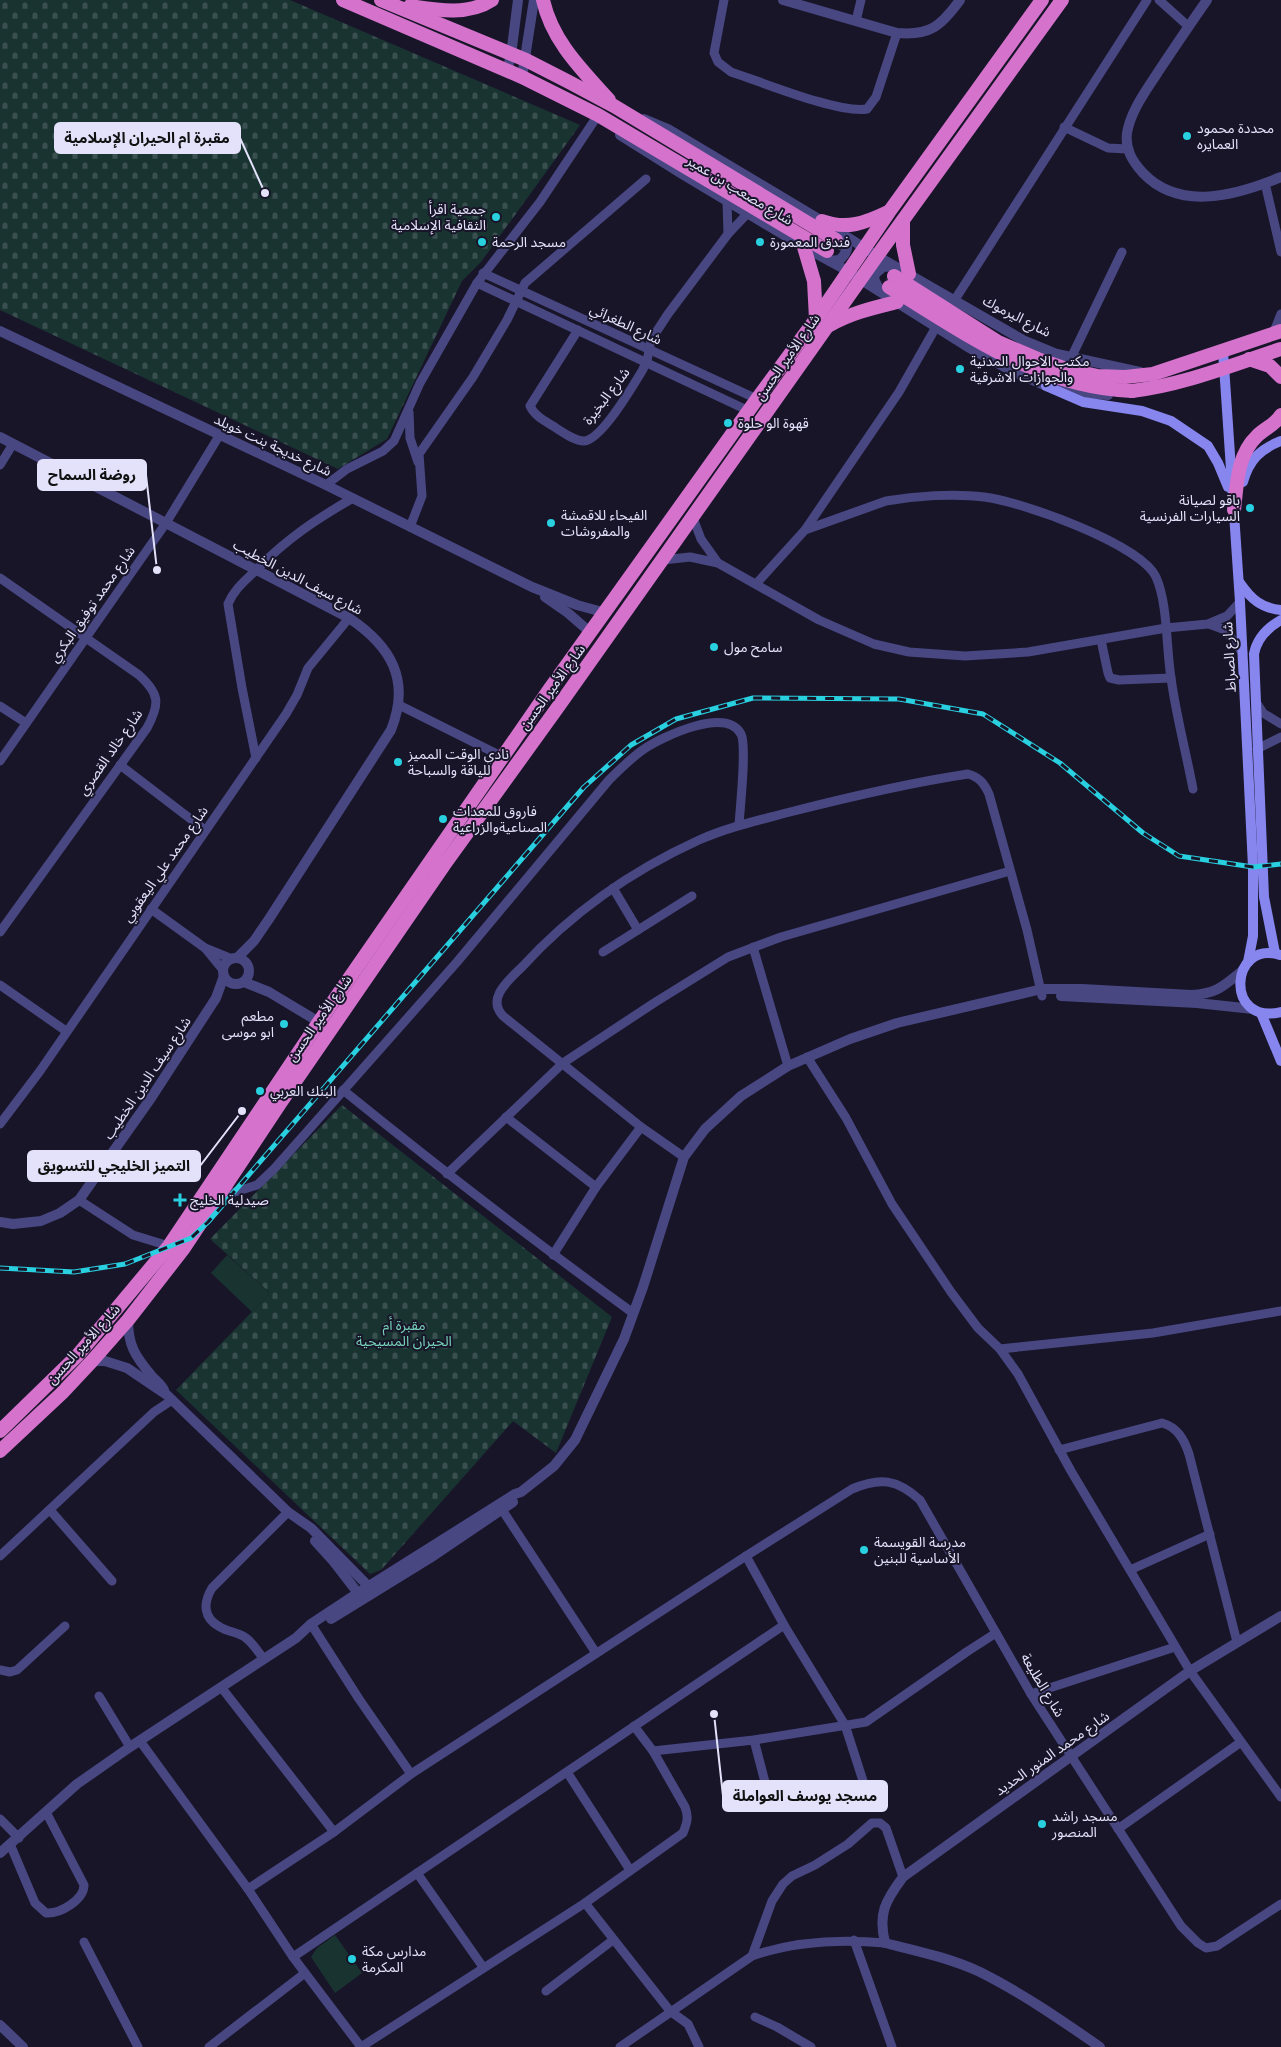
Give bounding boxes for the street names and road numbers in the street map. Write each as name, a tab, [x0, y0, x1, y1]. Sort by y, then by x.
street label: شارع مصعب بن عمير	[682, 152, 796, 230]
street label: شارع اليرموك	[979, 292, 1054, 343]
street label: شارع الطغرائي	[586, 300, 665, 351]
street label: شارع الأمير الحسن	[751, 311, 825, 405]
street label: شارع البخيرة	[579, 364, 635, 429]
street label: شارع خديجة بنت خويلد	[211, 411, 334, 482]
street label: شارع سيف الدين الخطيب	[229, 536, 365, 621]
street label: شارع محمد توفيق البكري	[46, 543, 141, 667]
street label: شارع الصراط	[1219, 621, 1242, 693]
street label: شارع الأمير الحسن	[516, 641, 591, 735]
street label: شارع خالد القصري	[75, 706, 148, 800]
street label: شارع محمد علي اليعقوبي	[119, 803, 214, 927]
street label: شارع الأمير الحسن	[283, 972, 357, 1066]
street label: شارع سيف الدين الخطيب	[100, 1014, 196, 1144]
street label: شارع الأمير الحسن	[43, 1301, 125, 1389]
street label: شارع الطليعة	[1015, 1650, 1068, 1721]
street label: شارع محمد المنور الحديد	[992, 1707, 1114, 1801]

